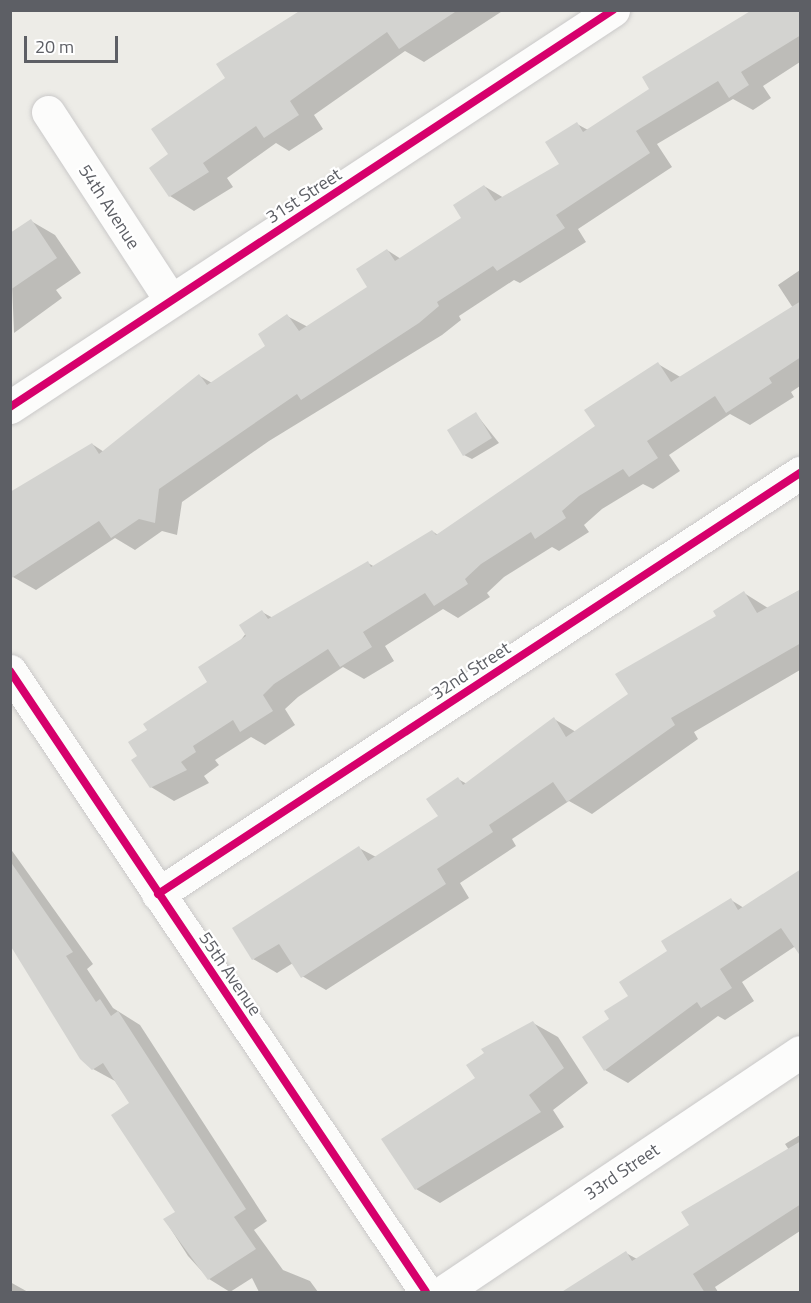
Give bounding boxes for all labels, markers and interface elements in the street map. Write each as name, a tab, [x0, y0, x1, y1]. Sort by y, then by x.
scale bar	[27, 24, 122, 62]
text: 20 m	[35, 33, 74, 60]
street label: 54th Avenue	[74, 161, 144, 253]
street label: 31st Street	[262, 164, 346, 228]
street label: 32nd Street	[427, 638, 515, 704]
street label: 55th Avenue	[194, 928, 266, 1020]
street label: 33rd Street	[580, 1139, 664, 1205]

